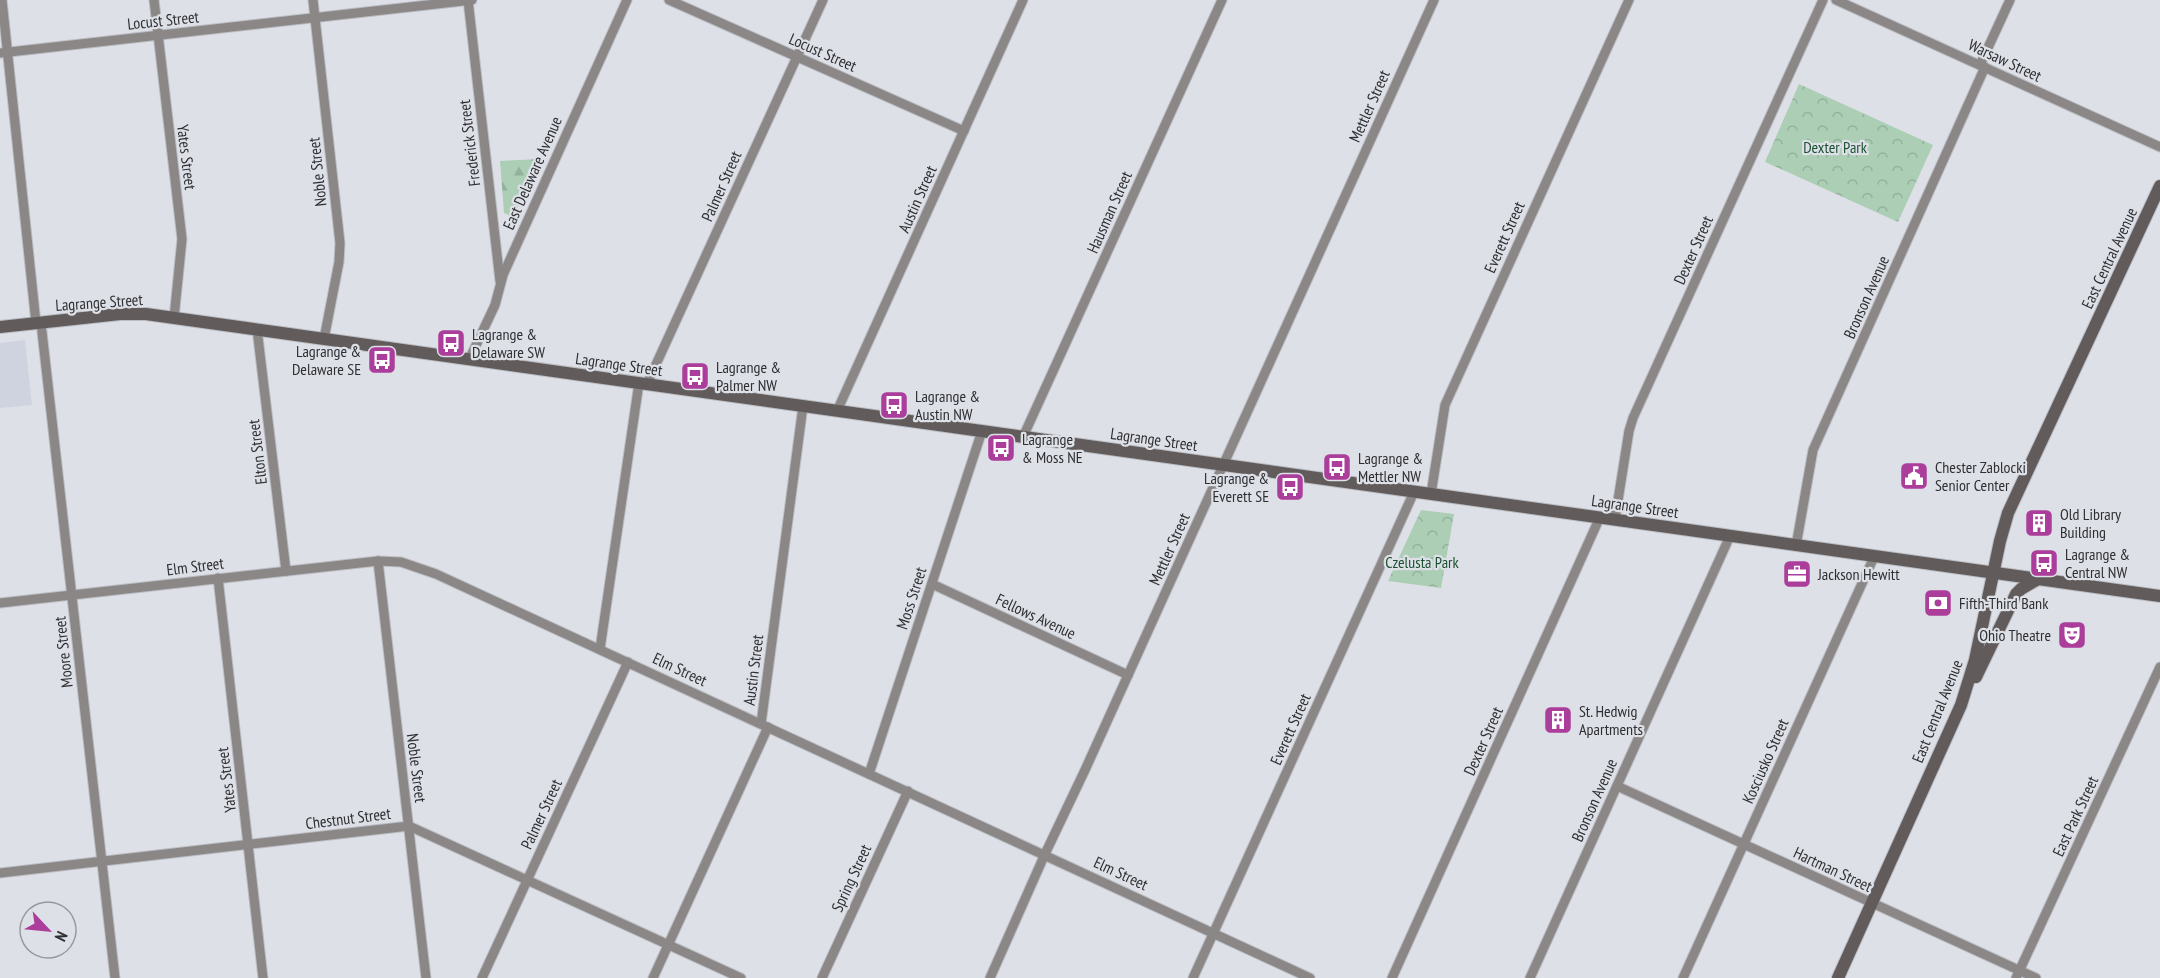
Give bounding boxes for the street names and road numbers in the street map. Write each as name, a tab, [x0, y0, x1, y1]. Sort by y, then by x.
street label: Locust Street	[126, 6, 200, 34]
street label: Locust Street	[786, 28, 860, 76]
street label: Warsaw Street	[1965, 34, 2045, 86]
street label: Mettler Street	[1344, 66, 1394, 145]
street label: Frederick Street	[454, 98, 484, 187]
street label: East Delaware Avenue	[498, 113, 566, 233]
street label: Yates Street	[173, 123, 201, 191]
street label: Noble Street	[303, 136, 331, 208]
street label: Palmer Street	[697, 147, 746, 224]
street label: Austin Street	[893, 162, 941, 236]
street label: Hausman Street	[1082, 167, 1136, 256]
street label: Everett Street	[1479, 198, 1529, 276]
street label: East Central Avenue	[2077, 204, 2141, 312]
street label: Dexter Street	[1669, 212, 1717, 287]
street label: Bronson Avenue	[1839, 252, 1893, 342]
street label: Lagrange Street	[55, 289, 144, 315]
street label: Lagrange Street	[574, 348, 664, 380]
street label: Elton Street	[243, 418, 271, 486]
street label: Lagrange Street	[1109, 423, 1199, 455]
street label: Lagrange Street	[1590, 490, 1680, 522]
street label: Mettler Street	[1144, 509, 1194, 588]
street label: Elm Street	[165, 552, 225, 579]
street label: Moss Street	[892, 564, 931, 632]
street label: Fellows Avenue	[993, 589, 1079, 643]
street label: Moore Street	[49, 615, 77, 689]
street label: Austin Street	[739, 633, 767, 707]
street label: Elm Street	[650, 648, 711, 690]
street label: East Central Avenue	[1907, 657, 1967, 765]
street label: Everett Street	[1265, 690, 1315, 768]
street label: Dexter Street	[1459, 703, 1507, 778]
street label: Kosciusko Street	[1737, 715, 1793, 806]
street label: Noble Street	[403, 732, 431, 804]
street label: Yates Street	[212, 746, 240, 814]
street label: Bronson Avenue	[1567, 755, 1621, 845]
street label: East Park Street	[2048, 772, 2103, 859]
street label: Palmer Street	[516, 775, 566, 852]
street label: Chestnut Street	[304, 803, 392, 833]
street label: Spring Street	[827, 841, 876, 915]
street label: Hartman Street	[1790, 842, 1876, 896]
street label: Elm Street	[1091, 852, 1152, 894]

